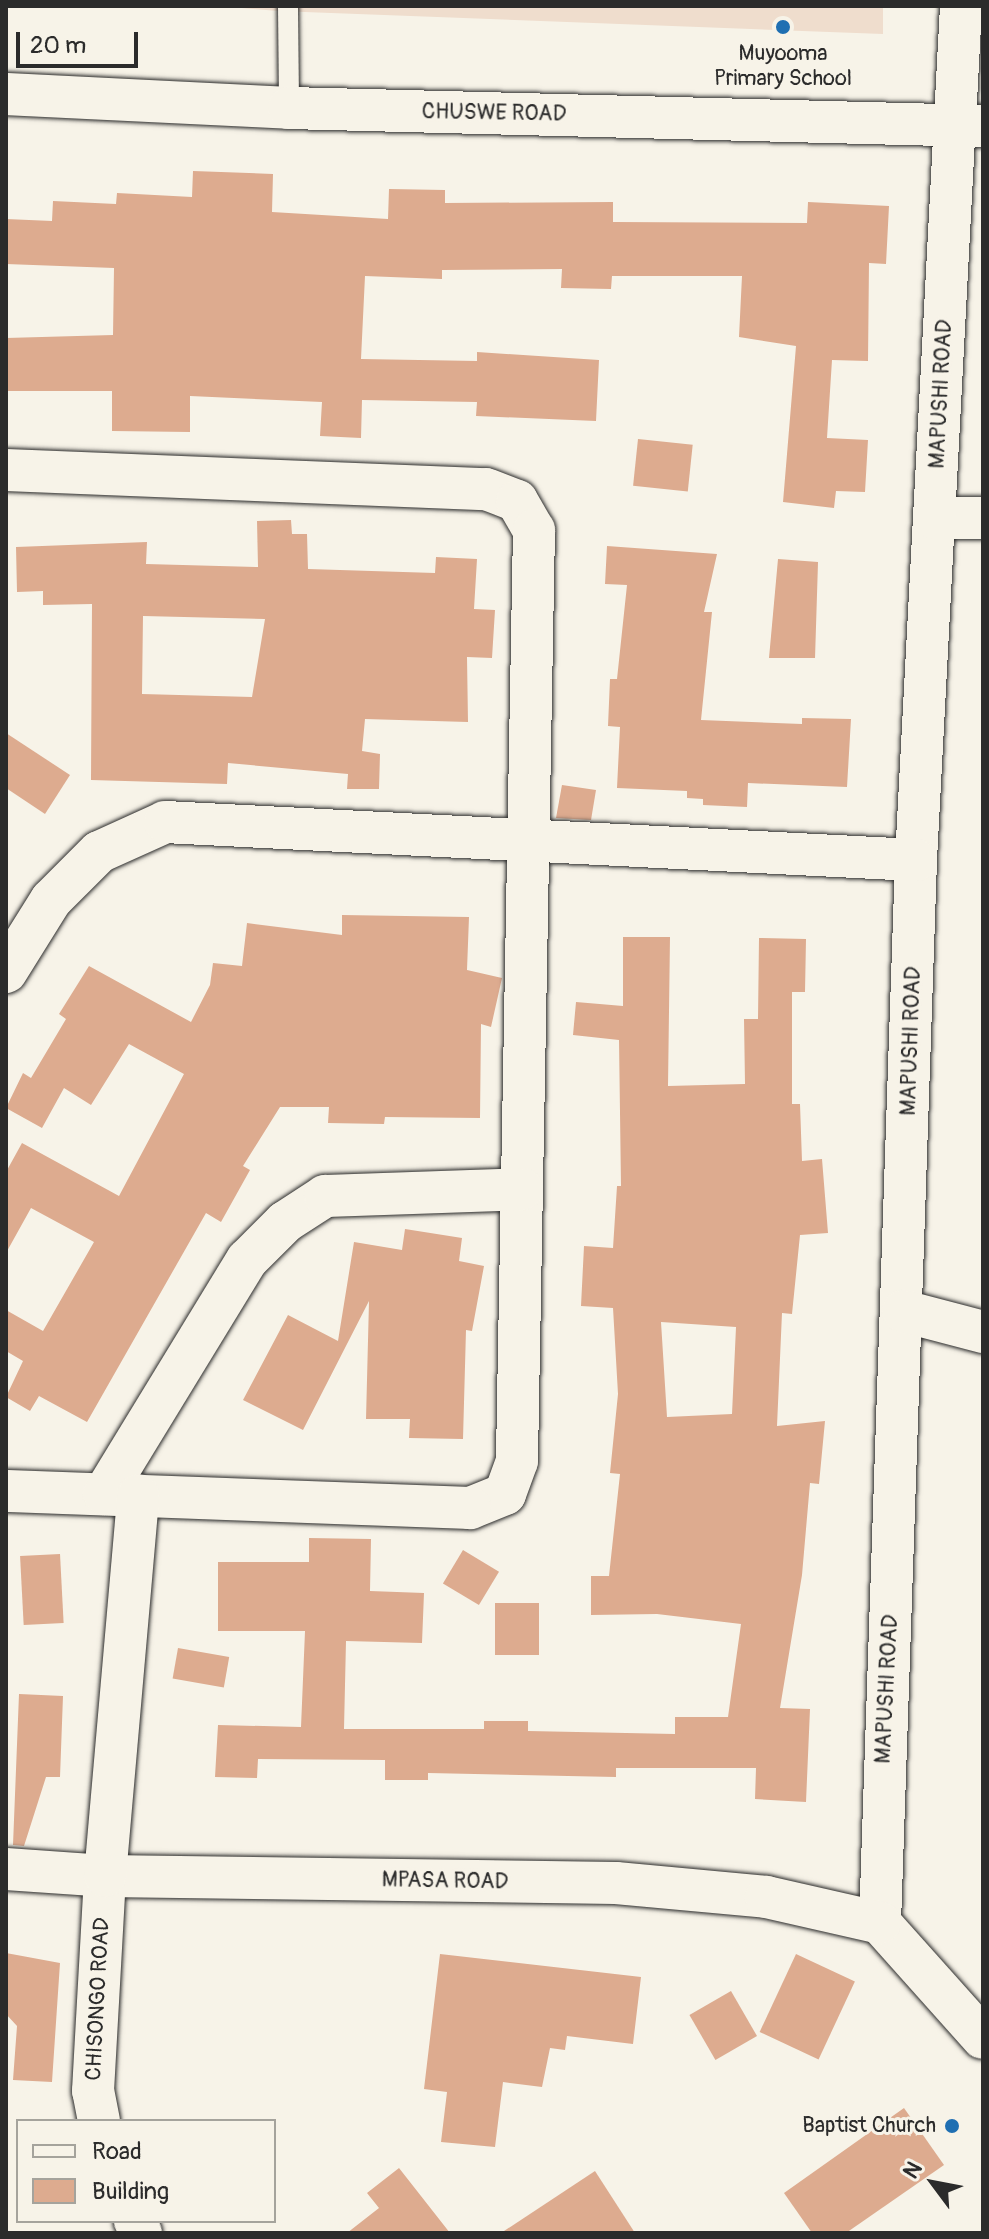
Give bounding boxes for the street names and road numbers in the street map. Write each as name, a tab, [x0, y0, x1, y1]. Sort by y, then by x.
street label: CHUSWE ROAD	[421, 99, 567, 127]
street label: MAPUSHI ROAD	[924, 319, 958, 469]
street label: MAPUSHI ROAD	[895, 966, 927, 1116]
street label: MAPUSHI ROAD	[870, 1614, 904, 1764]
street label: MPASA ROAD	[382, 1867, 508, 1895]
street label: CHISONGO ROAD	[81, 1917, 115, 2081]

